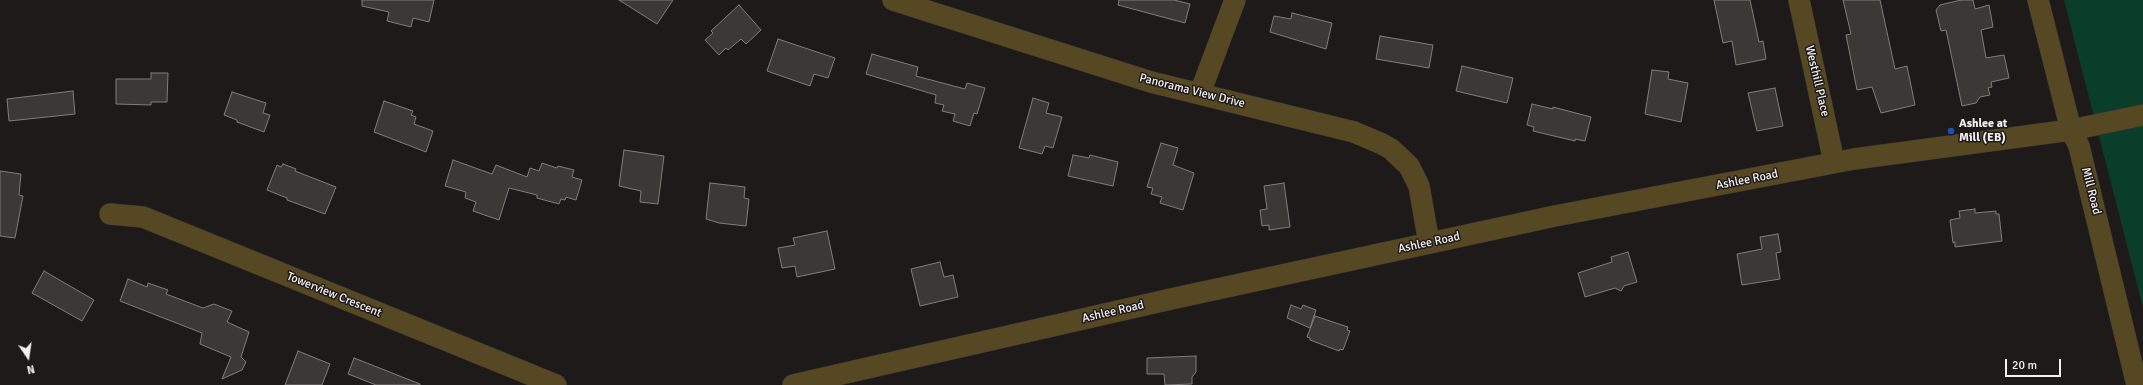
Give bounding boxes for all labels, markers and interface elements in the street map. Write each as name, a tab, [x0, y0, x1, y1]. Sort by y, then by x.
street label: Westhill Place	[1802, 44, 1832, 118]
street label: Panorama View Drive	[1138, 71, 1246, 111]
place label: Ashlee at Mill (EB)	[1959, 117, 2007, 145]
marker: Ashlee at Mill (EB)	[1946, 126, 1956, 136]
street label: Mill Road	[2078, 166, 2104, 216]
street label: Ashlee Road	[1715, 167, 1779, 193]
street label: Ashlee Road	[1397, 229, 1461, 257]
street label: Towerview Crescent	[284, 269, 384, 321]
street label: Ashlee Road	[1081, 298, 1145, 326]
north arrow	[8, 337, 48, 377]
scale bar	[2007, 351, 2063, 377]
text: 20 m	[2012, 358, 2037, 373]
text: N	[26, 362, 36, 376]

